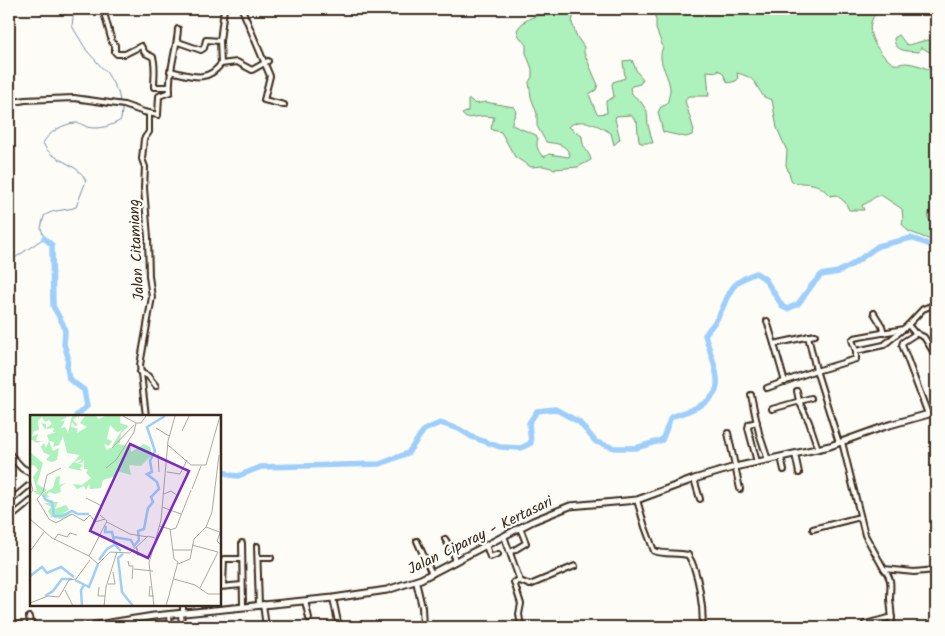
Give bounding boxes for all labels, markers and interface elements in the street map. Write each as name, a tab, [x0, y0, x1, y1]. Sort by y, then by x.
street label: Jalan Citamiang	[122, 198, 152, 301]
inset map	[30, 415, 221, 606]
street label: Jalan Ciparay - Kertasari	[404, 490, 558, 582]

